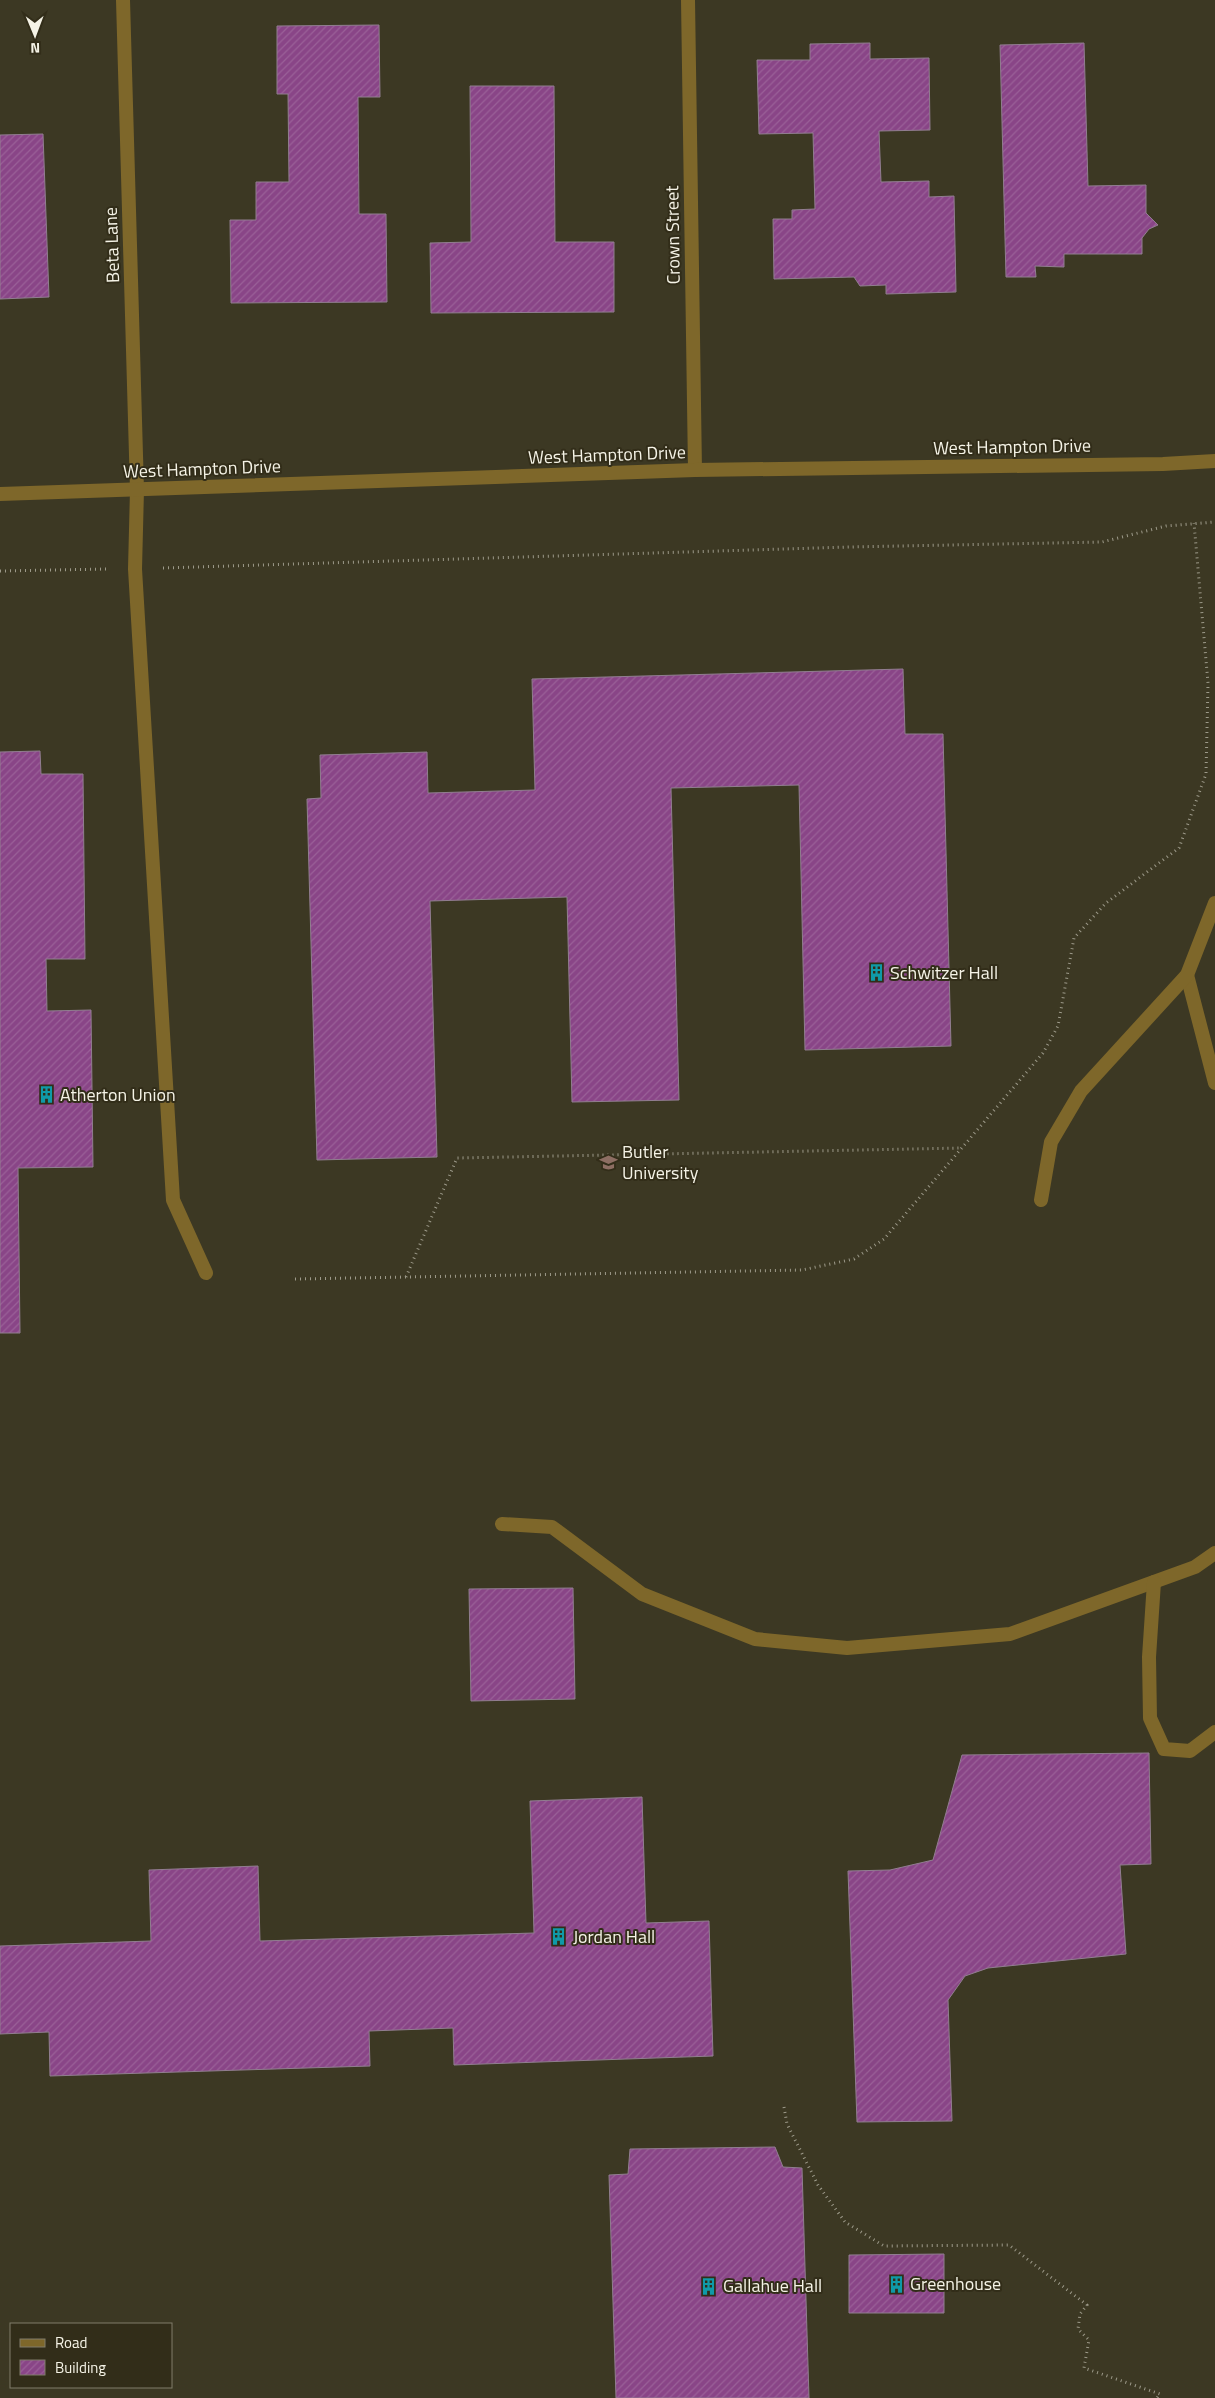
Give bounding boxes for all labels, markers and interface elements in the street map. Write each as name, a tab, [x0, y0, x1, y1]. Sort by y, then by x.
north arrow	[10, 10, 60, 60]
text: N	[30, 38, 40, 59]
street label: Crown Street	[658, 185, 687, 285]
street label: Beta Lane	[97, 207, 126, 283]
street label: West Hampton Drive	[933, 432, 1091, 461]
street label: West Hampton Drive	[528, 438, 686, 471]
street label: West Hampton Drive	[123, 452, 281, 485]
place label: Schwitzer Hall	[890, 959, 998, 986]
building icon: Schwitzer Hall	[866, 963, 886, 983]
place label: Atherton Union	[60, 1081, 176, 1108]
building icon: Atherton Union	[36, 1085, 56, 1105]
place label: Butler University	[622, 1138, 699, 1186]
school or university icon: Butler University	[598, 1152, 618, 1172]
place label: Jordan Hall	[573, 1923, 655, 1950]
building icon: Jordan Hall	[549, 1927, 569, 1947]
place label: Greenhouse	[910, 2270, 1001, 2297]
place label: Gallahue Hall	[723, 2272, 822, 2299]
building icon: Greenhouse	[886, 2274, 906, 2294]
building icon: Gallahue Hall	[699, 2276, 719, 2296]
legend	[10, 2323, 172, 2388]
text: Road	[55, 2331, 87, 2354]
text: Building	[55, 2356, 106, 2379]

